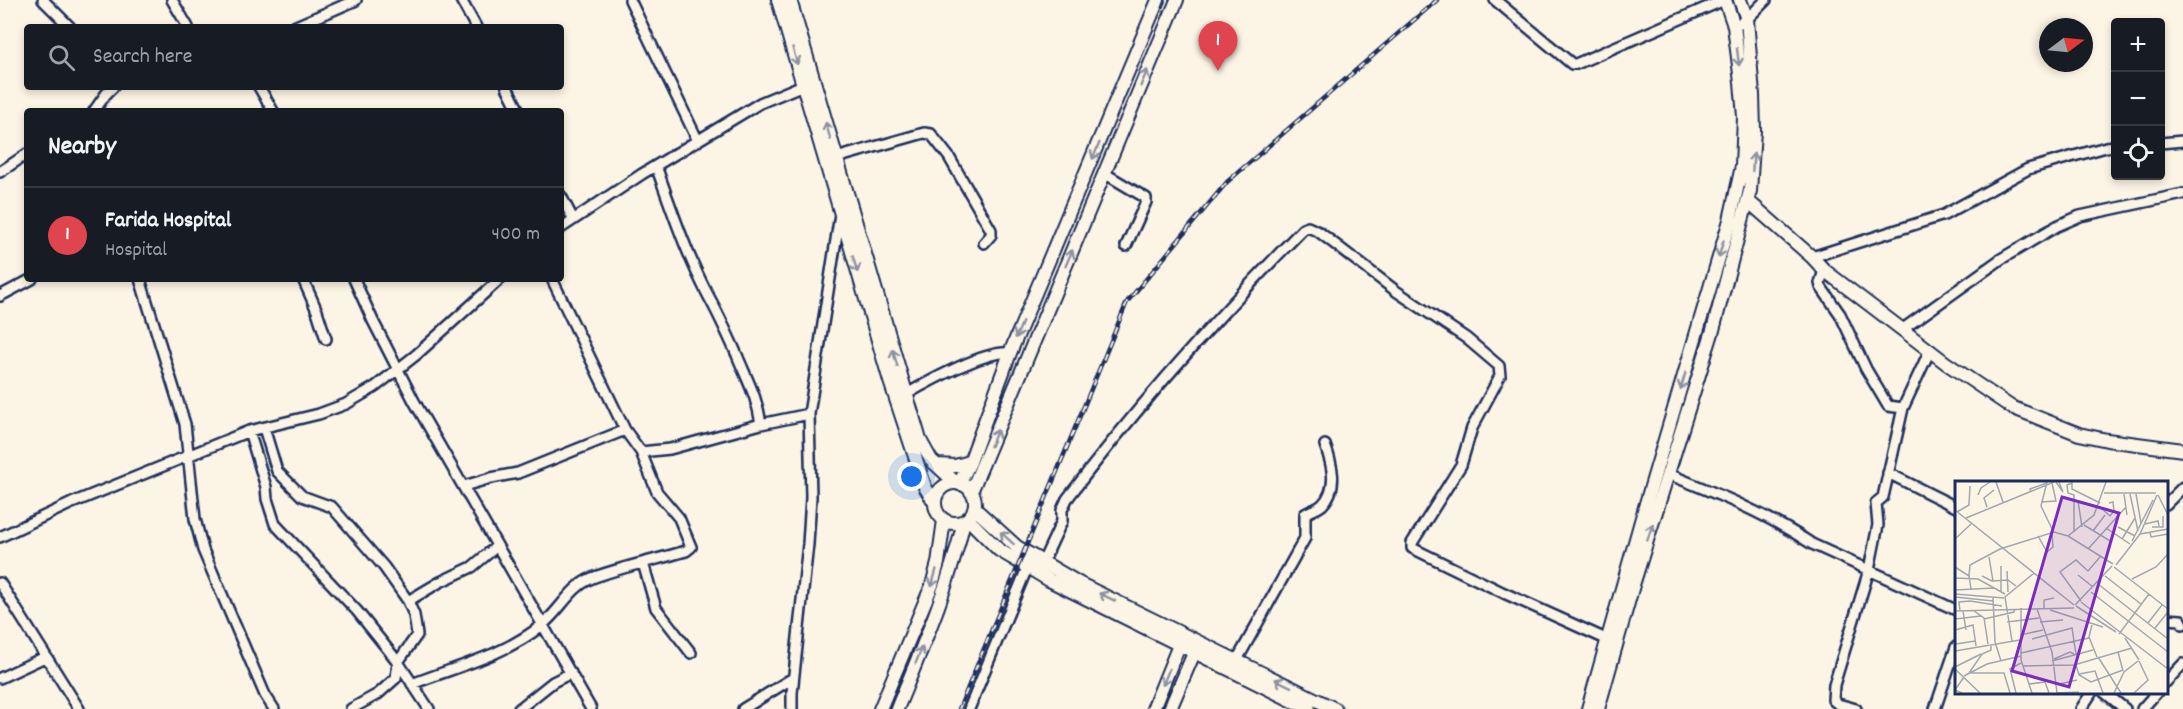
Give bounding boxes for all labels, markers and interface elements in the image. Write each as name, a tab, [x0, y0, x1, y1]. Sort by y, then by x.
north arrow	[2039, 18, 2093, 72]
map controls	[2111, 18, 2165, 180]
button: +	[2111, 18, 2165, 72]
pin: 1	[1198, 22, 1238, 71]
search box	[24, 24, 564, 90]
icon: search	[45, 41, 78, 74]
text: Search here	[93, 42, 192, 73]
one-way arrow	[789, 46, 801, 65]
one-way arrow	[1733, 46, 1744, 66]
one-way arrow	[1139, 70, 1150, 88]
button: −	[2111, 72, 2165, 126]
one-way arrow	[822, 122, 833, 141]
button: locate	[2111, 126, 2165, 180]
text: Nearby	[48, 129, 116, 166]
one-way arrow	[1090, 141, 1101, 160]
one-way arrow	[1748, 152, 1759, 172]
text: Farida Hospital	[105, 206, 231, 237]
text: 1	[65, 221, 70, 249]
text: 400 m	[492, 221, 540, 249]
text: Hospital	[105, 237, 167, 265]
one-way arrow	[1715, 239, 1726, 258]
one-way arrow	[1064, 249, 1075, 268]
one-way arrow	[850, 254, 861, 273]
one-way arrow	[1013, 321, 1025, 339]
one-way arrow	[888, 349, 900, 368]
one-way arrow	[1677, 371, 1688, 390]
one-way arrow	[989, 429, 1000, 447]
your location	[897, 462, 926, 491]
inset map	[1955, 481, 2168, 694]
one-way arrow	[1645, 523, 1656, 542]
one-way arrow	[999, 531, 1014, 545]
one-way arrow	[928, 568, 939, 587]
one-way arrow	[1099, 591, 1117, 603]
one-way arrow	[914, 646, 925, 664]
one-way arrow	[1160, 667, 1171, 686]
one-way arrow	[1274, 677, 1292, 688]

